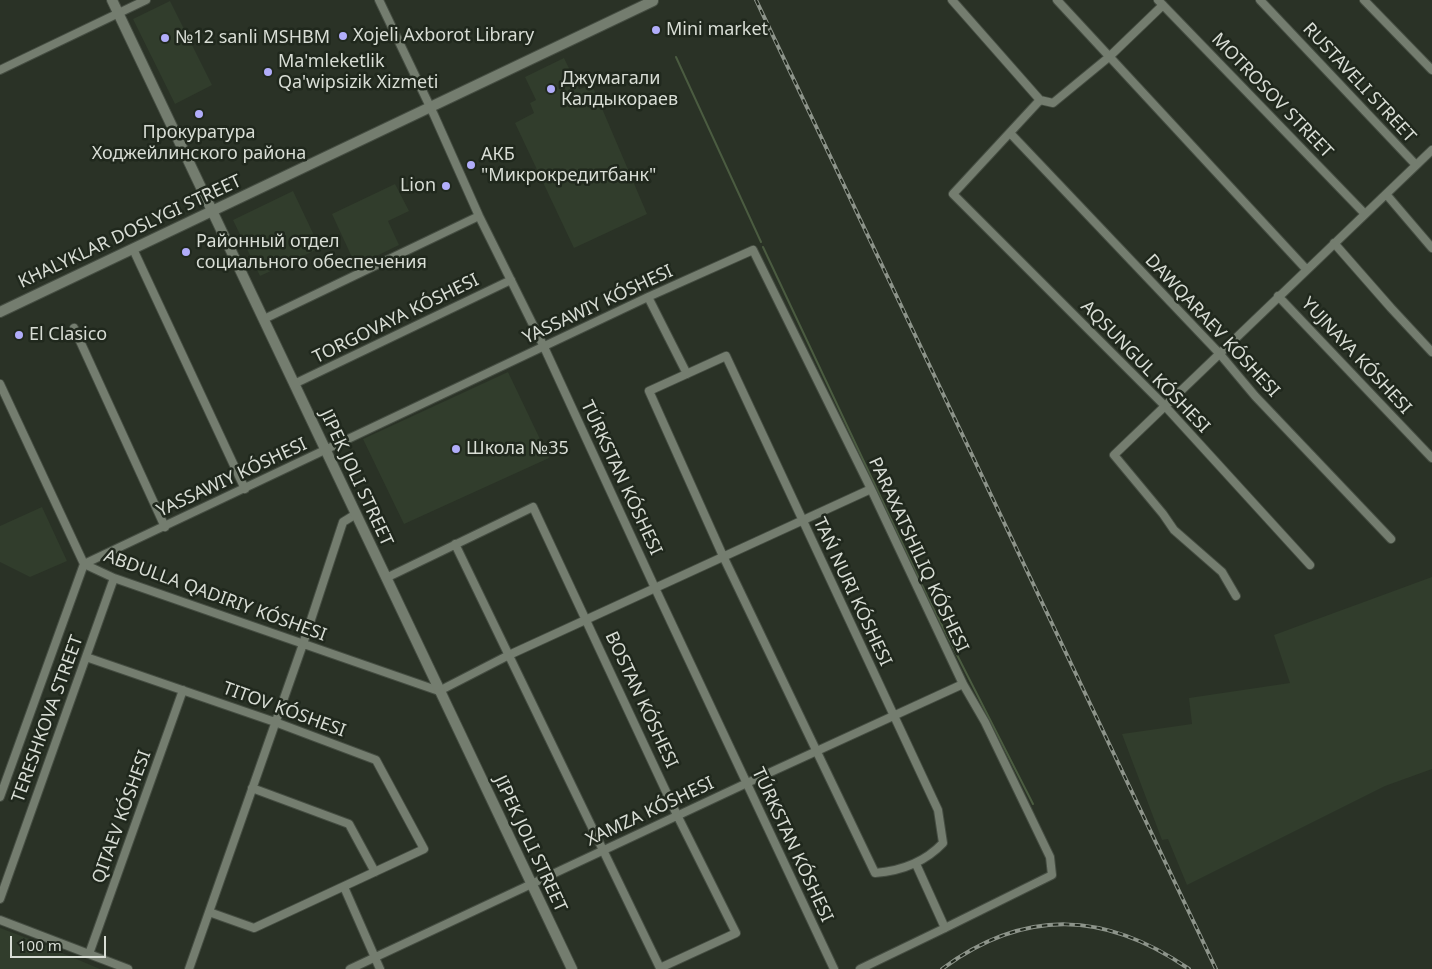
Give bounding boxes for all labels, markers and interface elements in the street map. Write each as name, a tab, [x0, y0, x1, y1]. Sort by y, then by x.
place label: Mini market	[666, 19, 768, 41]
street label: RUSTAVELI STREET	[1298, 19, 1420, 147]
marker: Mini market	[650, 24, 662, 36]
place label: Xojeli Axborot Library	[353, 25, 534, 47]
place label: №12 sanli MSHBM	[175, 27, 330, 49]
street label: MOTROSOV STREET	[1207, 29, 1337, 163]
marker: Xojeli Axborot Library	[337, 30, 349, 42]
marker: №12 sanli MSHBM	[159, 32, 171, 44]
place label: Ma'mleketlik Qa'wipsizik Xizmeti	[278, 51, 438, 94]
marker: Ma'mleketlik Qa'wipsizik Xizmeti	[262, 66, 274, 78]
place label: Джумагали Калдыкораев	[561, 68, 678, 110]
marker: Джумагали Калдыкораев	[545, 83, 557, 95]
marker: Прокуратура Ходжейлинского района	[193, 108, 205, 120]
place label: Прокуратура Ходжейлинского района	[92, 122, 306, 164]
place label: АКБ "Микрокредитбанк"	[481, 144, 656, 186]
marker: АКБ "Микрокредитбанк"	[465, 159, 477, 171]
street label: KHALYKLAR DOSLYGI STREET	[15, 171, 245, 293]
place label: Lion	[400, 175, 436, 197]
marker: Lion	[440, 180, 452, 192]
place label: Районный отдел социального обеспечения	[196, 231, 427, 274]
marker: Районный отдел социального обеспечения	[180, 246, 192, 258]
street label: DAWQARAEV KÓSHESI	[1140, 250, 1284, 402]
street label: YASSAWIY KÓSHESI	[520, 261, 676, 349]
street label: TORGOVAYA KÓSHESI	[310, 269, 482, 369]
street label: YUJNAYA KÓSHESI	[1296, 293, 1416, 419]
street label: AQSUNGUL KÓSHESI	[1076, 296, 1214, 438]
place label: El Clasico	[29, 324, 107, 346]
marker: El Clasico	[13, 329, 25, 341]
street label: TÚRKSTAN KÓSHESI	[576, 397, 666, 559]
street label: JIPEK JOLI STREET	[315, 406, 397, 550]
street label: YASSAWIY KÓSHESI	[154, 434, 310, 522]
place label: Школа №35	[466, 438, 569, 460]
marker: Школа №35	[450, 443, 462, 455]
street label: PARAXATSHILIQ KÓSHESI	[863, 454, 973, 656]
street label: TAŃ NURI KÓSHESI	[808, 514, 896, 670]
street label: ABDULLA QADIRIY KÓSHESI	[101, 546, 329, 646]
street label: BOSTAN KÓSHESI	[600, 628, 682, 772]
street label: TERESHKOVA STREET	[8, 632, 88, 806]
street label: TITOV KÓSHESI	[220, 678, 348, 742]
street label: QITAEV KÓSHESI	[88, 748, 156, 886]
street label: TÚRKSTAN KÓSHESI	[747, 764, 837, 926]
street label: JIPEK JOLI STREET	[489, 772, 571, 916]
street label: XAMZA KÓSHESI	[582, 773, 718, 851]
scale bar	[12, 926, 109, 958]
text: 100 m	[18, 935, 62, 955]

